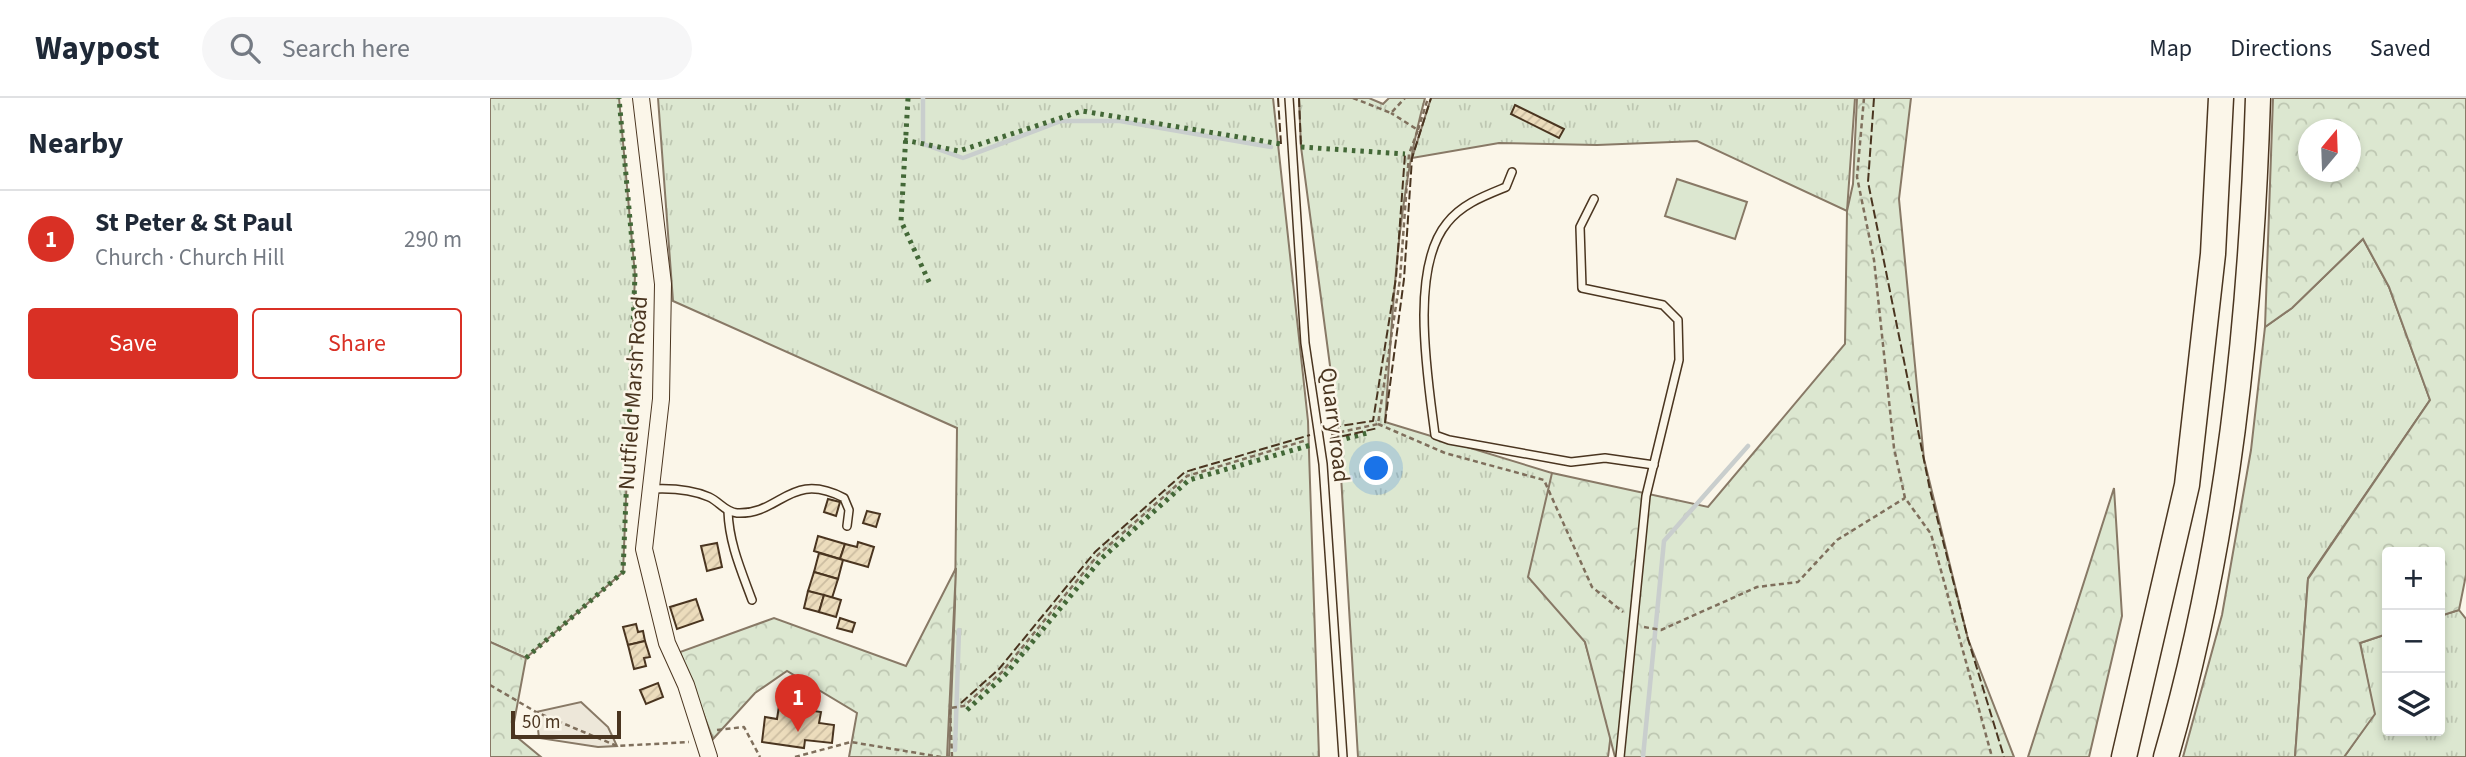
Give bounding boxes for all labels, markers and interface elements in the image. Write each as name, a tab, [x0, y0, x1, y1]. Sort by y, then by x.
search box	[202, 17, 692, 80]
text: Waypost	[35, 25, 160, 72]
icon: search	[226, 29, 264, 67]
text: Search here	[282, 30, 410, 67]
text: Map	[2149, 31, 2192, 66]
text: Directions	[2230, 31, 2332, 66]
text: Saved	[2370, 31, 2431, 66]
north arrow	[2298, 119, 2361, 182]
text: Nearby	[28, 122, 123, 165]
text: St Peter & St Paul	[95, 204, 293, 241]
text: 1	[45, 223, 57, 256]
text: 290 m	[404, 223, 462, 256]
text: Church · Church Hill	[95, 241, 285, 274]
street label: Nutfield Marsh Road	[610, 295, 656, 491]
button: Save	[28, 308, 238, 379]
button: Share	[252, 308, 462, 379]
street label: Quarry road	[1312, 366, 1358, 484]
your location	[1359, 451, 1393, 485]
map controls	[2382, 547, 2445, 736]
button: +	[2382, 547, 2445, 610]
button: −	[2382, 610, 2445, 673]
button: layers	[2382, 673, 2445, 736]
pin: 1	[775, 674, 821, 732]
scale bar	[511, 708, 621, 740]
text: 50 m	[522, 709, 560, 736]

